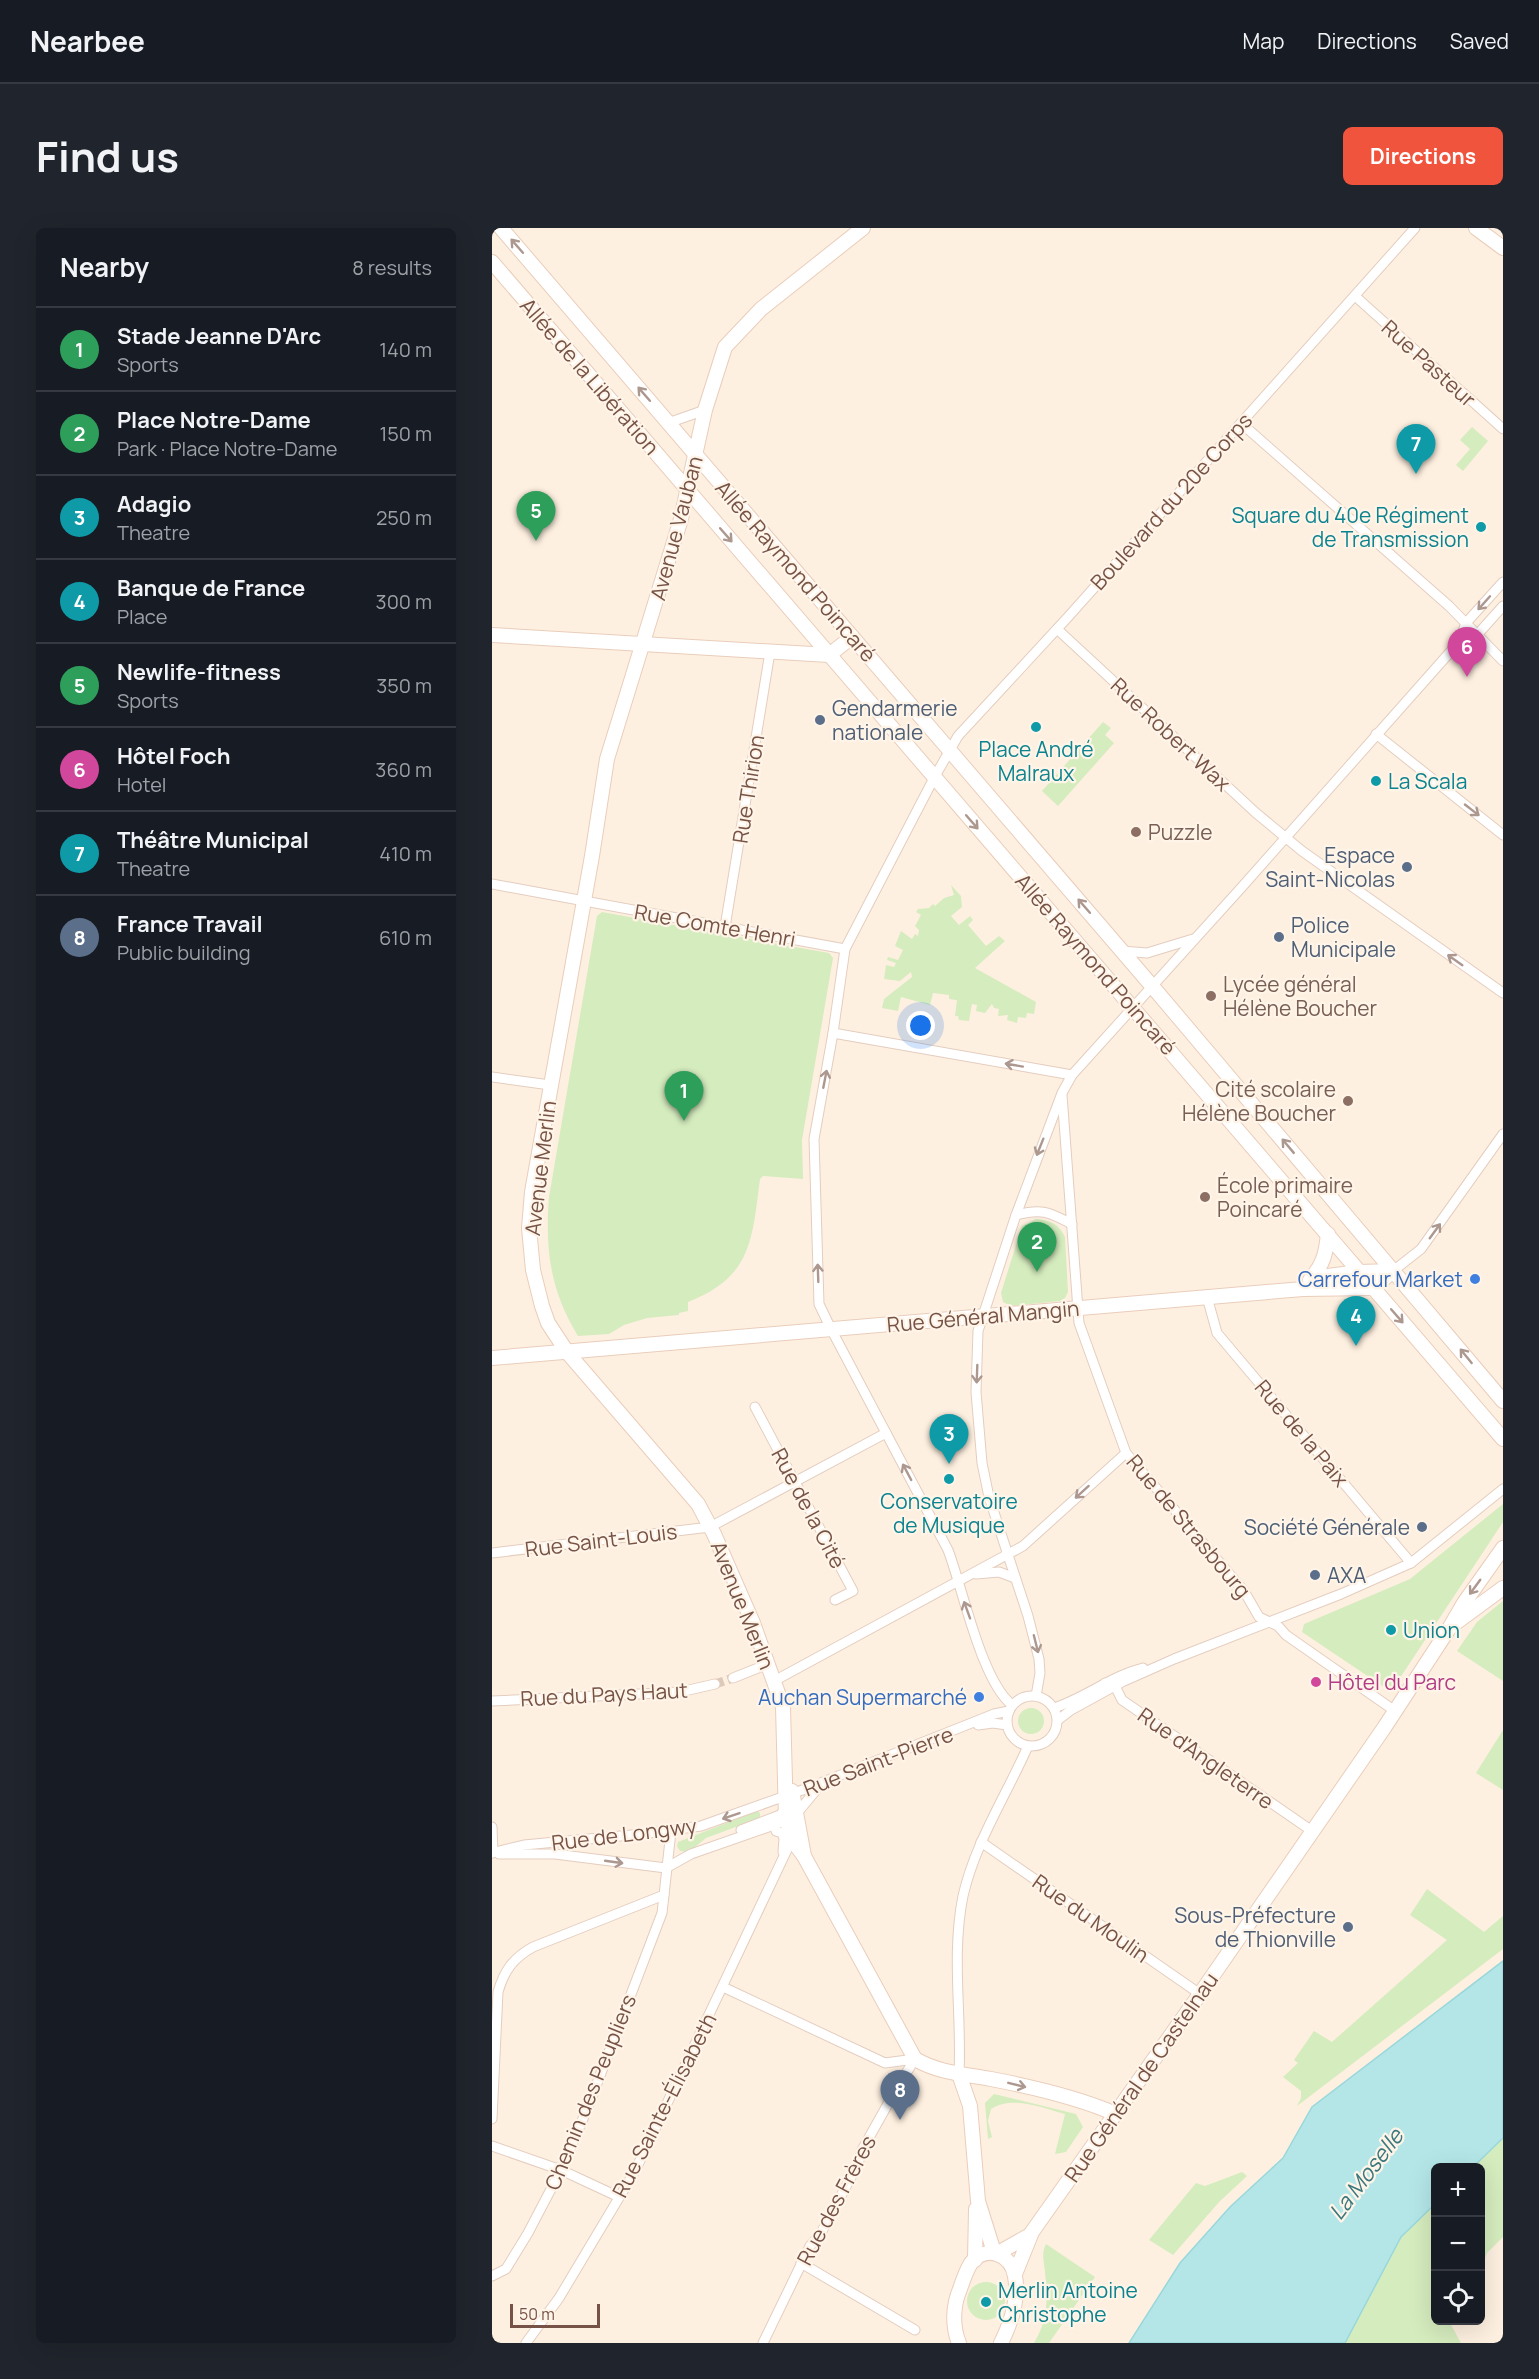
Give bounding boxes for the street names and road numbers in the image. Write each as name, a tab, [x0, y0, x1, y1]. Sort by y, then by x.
street label: Allée de la Libération	[514, 292, 666, 460]
street label: Rue Pasteur	[1376, 313, 1482, 413]
street label: Boulevard du 20e Corps	[1084, 407, 1258, 595]
street label: Avenue Vauban	[643, 453, 709, 603]
street label: Allée Raymond Poincaré	[709, 474, 883, 668]
street label: Rue Robert Wax	[1105, 671, 1237, 797]
street label: Rue Thirion	[726, 733, 770, 845]
street label: Allée Raymond Poincaré	[1009, 867, 1183, 1061]
street label: Rue Comte Henri	[632, 897, 798, 953]
street label: Avenue Merlin	[518, 1099, 562, 1237]
street label: Rue Général Mangin	[886, 1294, 1080, 1338]
street label: Rue de la Paix	[1249, 1374, 1355, 1492]
street label: Rue de la Cité	[766, 1443, 852, 1573]
street label: Rue de Strasbourg	[1121, 1448, 1257, 1604]
street label: Rue Saint-Louis	[523, 1517, 679, 1563]
street label: Avenue Merlin	[705, 1537, 781, 1673]
street label: Rue du Pays Haut	[519, 1676, 689, 1712]
street label: Rue d'Angleterre	[1133, 1701, 1279, 1815]
street label: Rue Saint-Pierre	[799, 1720, 957, 1802]
street label: Rue de Longwy	[550, 1811, 698, 1857]
street label: Rue du Moulin	[1027, 1867, 1155, 1969]
street label: Rue Général de Castelnau	[1058, 1967, 1224, 2187]
street label: Chemin des Peupliers	[538, 1990, 642, 2194]
street label: Rue Sainte-Élisabeth	[605, 2008, 723, 2202]
street label: Rue des Frères	[790, 2130, 882, 2270]

